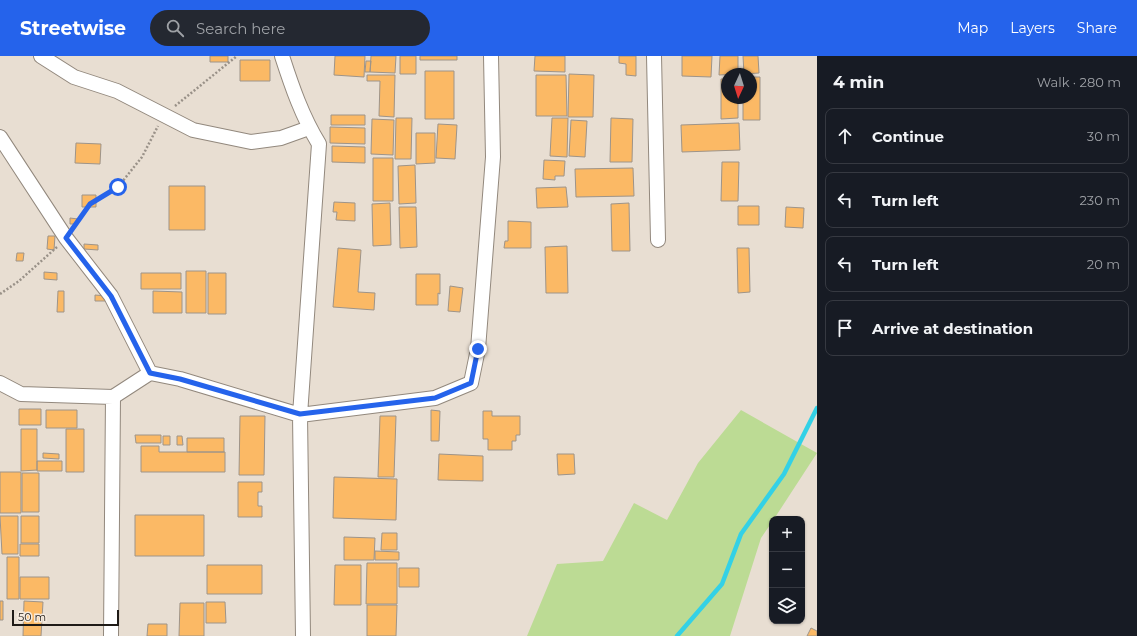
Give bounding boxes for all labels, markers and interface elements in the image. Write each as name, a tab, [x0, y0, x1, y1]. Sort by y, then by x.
search box	[150, 10, 430, 46]
text: Streetwise	[20, 17, 126, 40]
icon: search	[164, 17, 186, 39]
text: Search here	[196, 19, 285, 38]
text: Map	[957, 19, 988, 37]
text: Layers	[1010, 19, 1055, 37]
text: Share	[1077, 19, 1117, 37]
north arrow	[721, 68, 757, 104]
text: 4 min	[833, 72, 884, 92]
text: Walk · 280 m	[1037, 74, 1121, 90]
icon: ahead	[834, 125, 856, 147]
text: Continue	[872, 127, 944, 146]
text: 30 m	[1087, 128, 1120, 144]
route start	[109, 178, 127, 196]
icon: left	[834, 189, 856, 211]
text: Turn left	[872, 191, 939, 210]
text: 230 m	[1079, 192, 1120, 208]
icon: left	[834, 253, 856, 275]
text: Turn left	[872, 255, 939, 274]
text: 20 m	[1087, 256, 1120, 272]
icon: arrive	[834, 317, 856, 339]
text: Arrive at destination	[872, 319, 1033, 338]
route end	[469, 340, 487, 358]
map controls	[769, 516, 805, 624]
button: +	[769, 516, 805, 552]
button: −	[769, 552, 805, 588]
button: layers	[769, 588, 805, 624]
scale bar	[12, 608, 119, 627]
text: 50 m	[18, 610, 46, 624]

